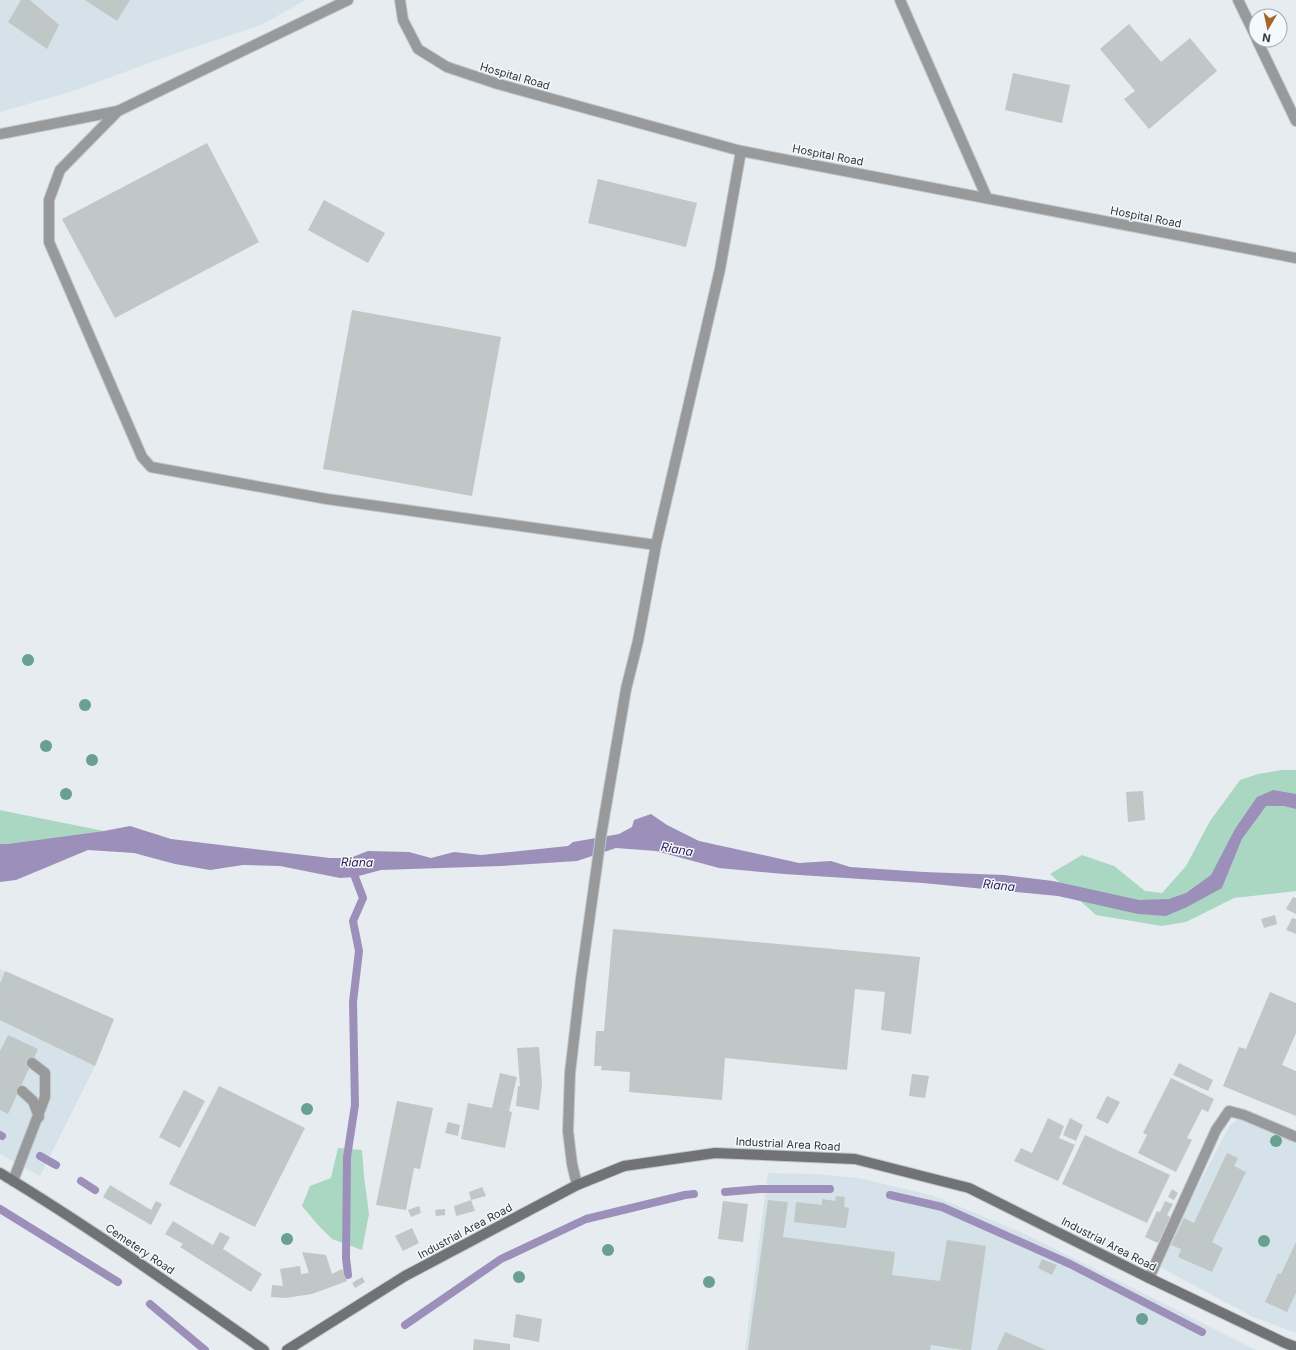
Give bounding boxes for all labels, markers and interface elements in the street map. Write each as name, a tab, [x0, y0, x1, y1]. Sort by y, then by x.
north arrow	[1248, 8, 1288, 48]
text: N	[1261, 30, 1272, 45]
street label: Hospital Road	[478, 59, 552, 93]
street label: Hospital Road	[791, 141, 865, 169]
street label: Hospital Road	[1109, 203, 1183, 231]
water label: Riana	[660, 839, 694, 859]
water label: Riana	[341, 854, 373, 870]
water label: Riana	[982, 876, 1016, 894]
street label: Industrial Area Road	[735, 1134, 841, 1154]
street label: Industrial Area Road	[415, 1200, 515, 1262]
street label: Industrial Area Road	[1059, 1214, 1159, 1274]
street label: Cemetery Road	[103, 1221, 177, 1277]

